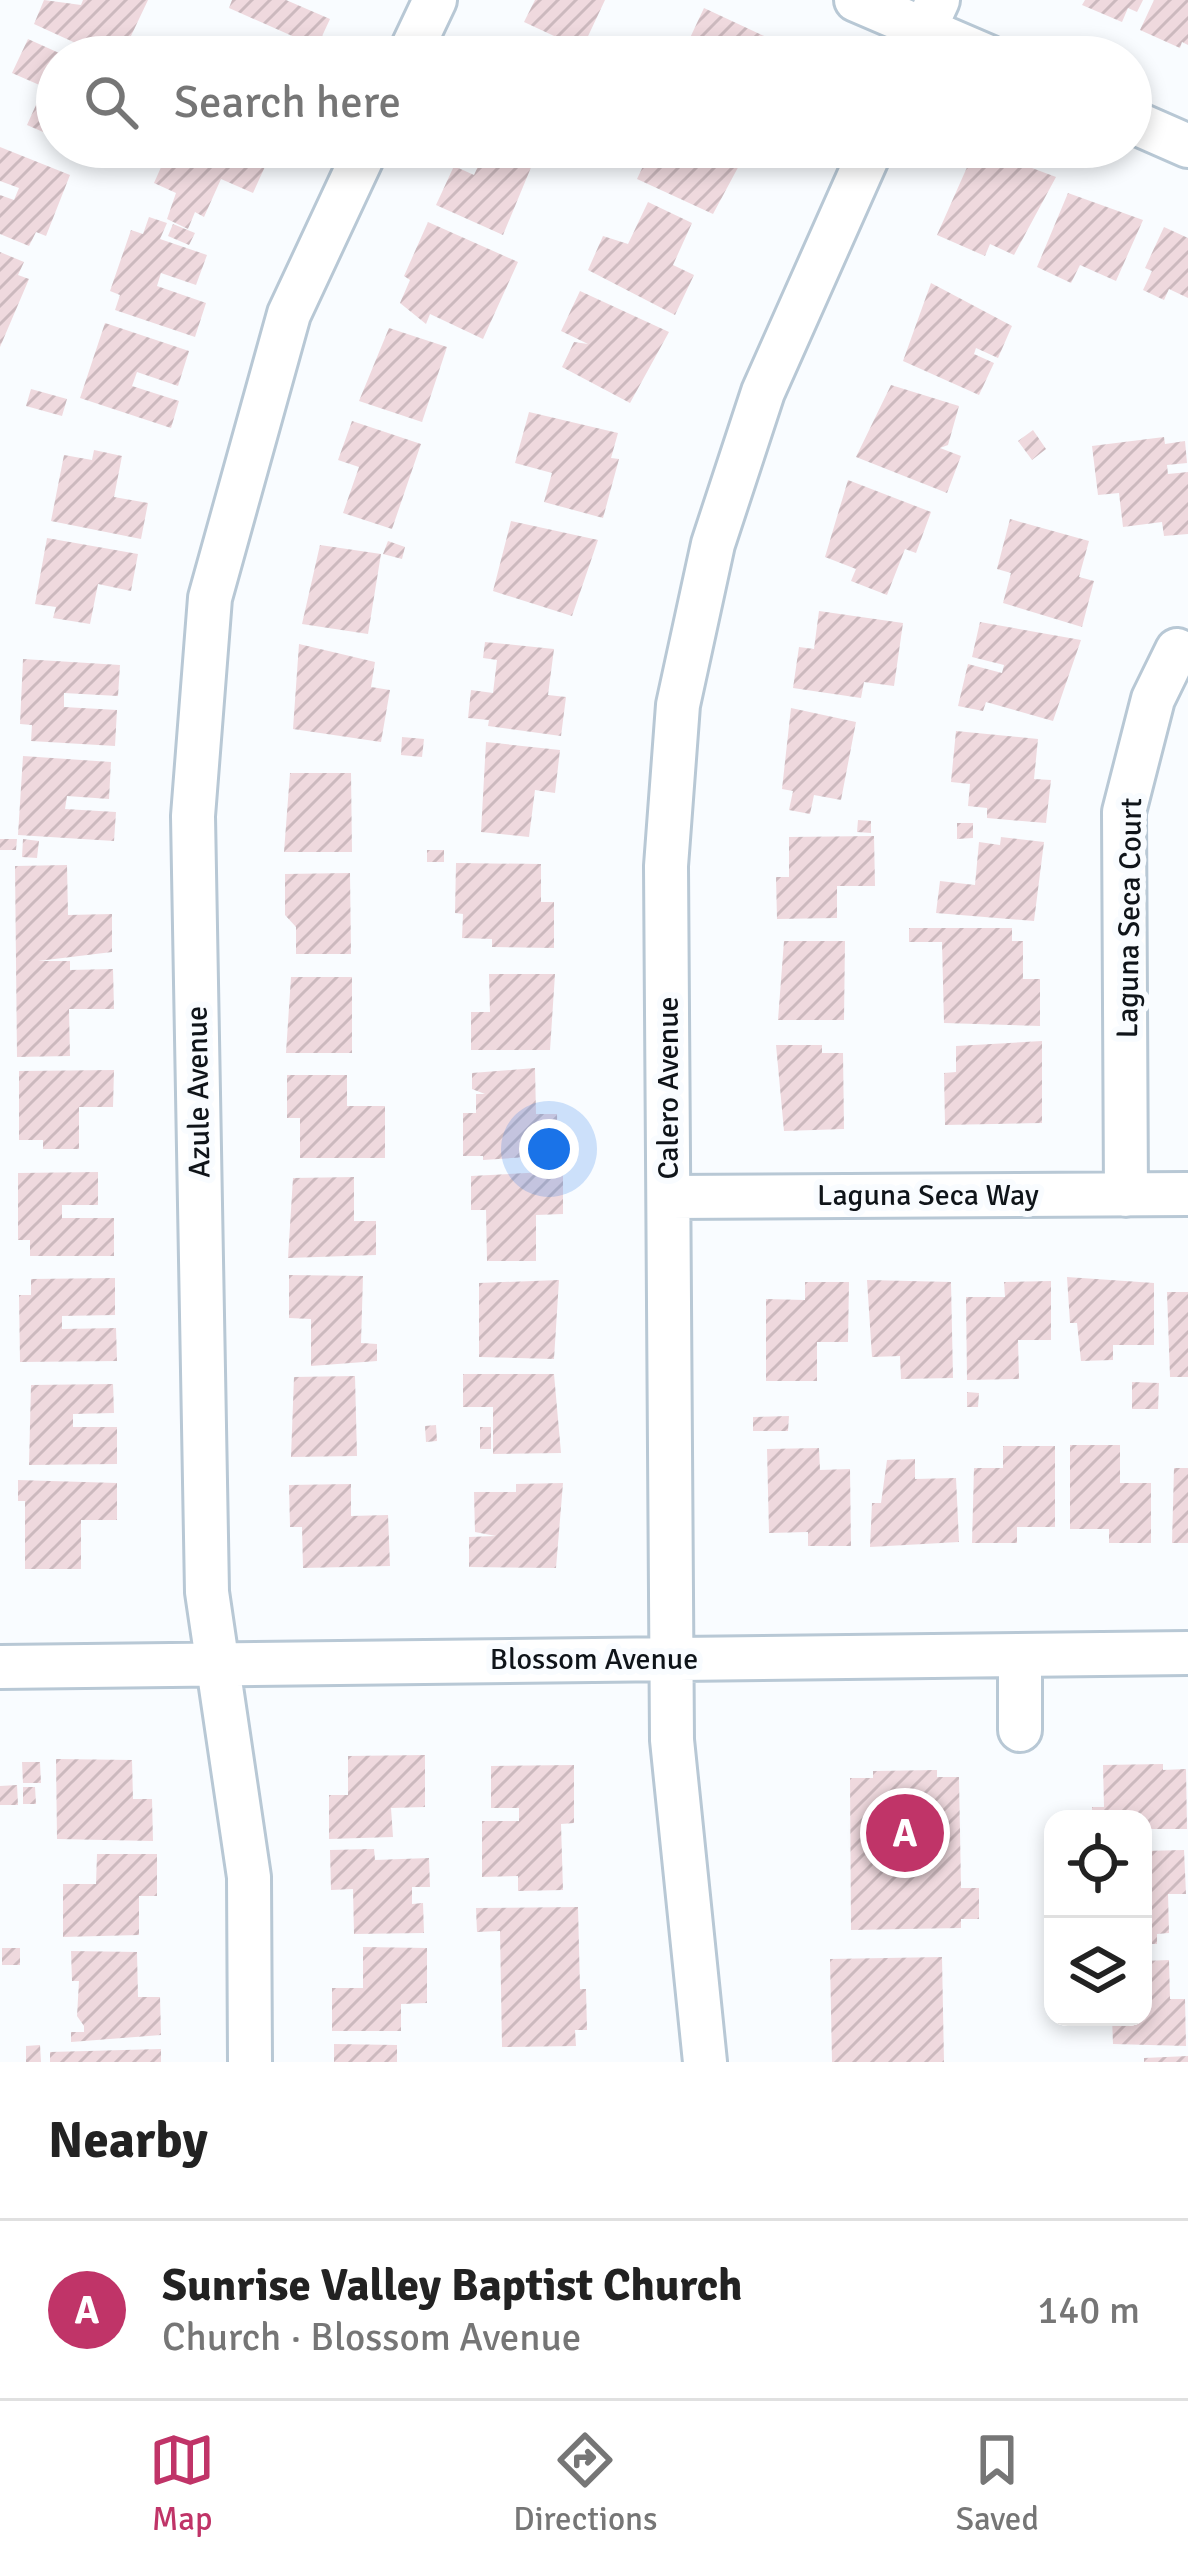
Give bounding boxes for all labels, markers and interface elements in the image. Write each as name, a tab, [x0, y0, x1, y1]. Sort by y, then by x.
search box	[36, 36, 1152, 168]
icon: search	[78, 69, 144, 135]
text: Search here	[174, 75, 401, 130]
street label: Laguna Seca Court	[1109, 797, 1150, 1039]
street label: Calero Avenue	[650, 996, 687, 1180]
street label: Azule Avenue	[179, 1006, 218, 1178]
your location	[519, 1119, 579, 1179]
street label: Laguna Seca Way	[817, 1177, 1039, 1214]
street label: Blossom Avenue	[490, 1641, 698, 1678]
pin: A	[866, 1788, 944, 1878]
map controls	[1044, 1810, 1152, 2026]
button: locate	[1044, 1810, 1152, 1918]
button: layers	[1044, 1918, 1152, 2026]
text: Nearby	[48, 2109, 208, 2172]
text: Sunrise Valley Baptist Church	[162, 2258, 743, 2313]
text: A	[75, 2286, 99, 2334]
text: 140 m	[1037, 2286, 1140, 2334]
text: Church · Blossom Avenue	[162, 2313, 581, 2361]
tab: Map	[149, 2427, 215, 2540]
tab: Directions	[513, 2427, 658, 2540]
tab: Saved	[956, 2427, 1039, 2540]

